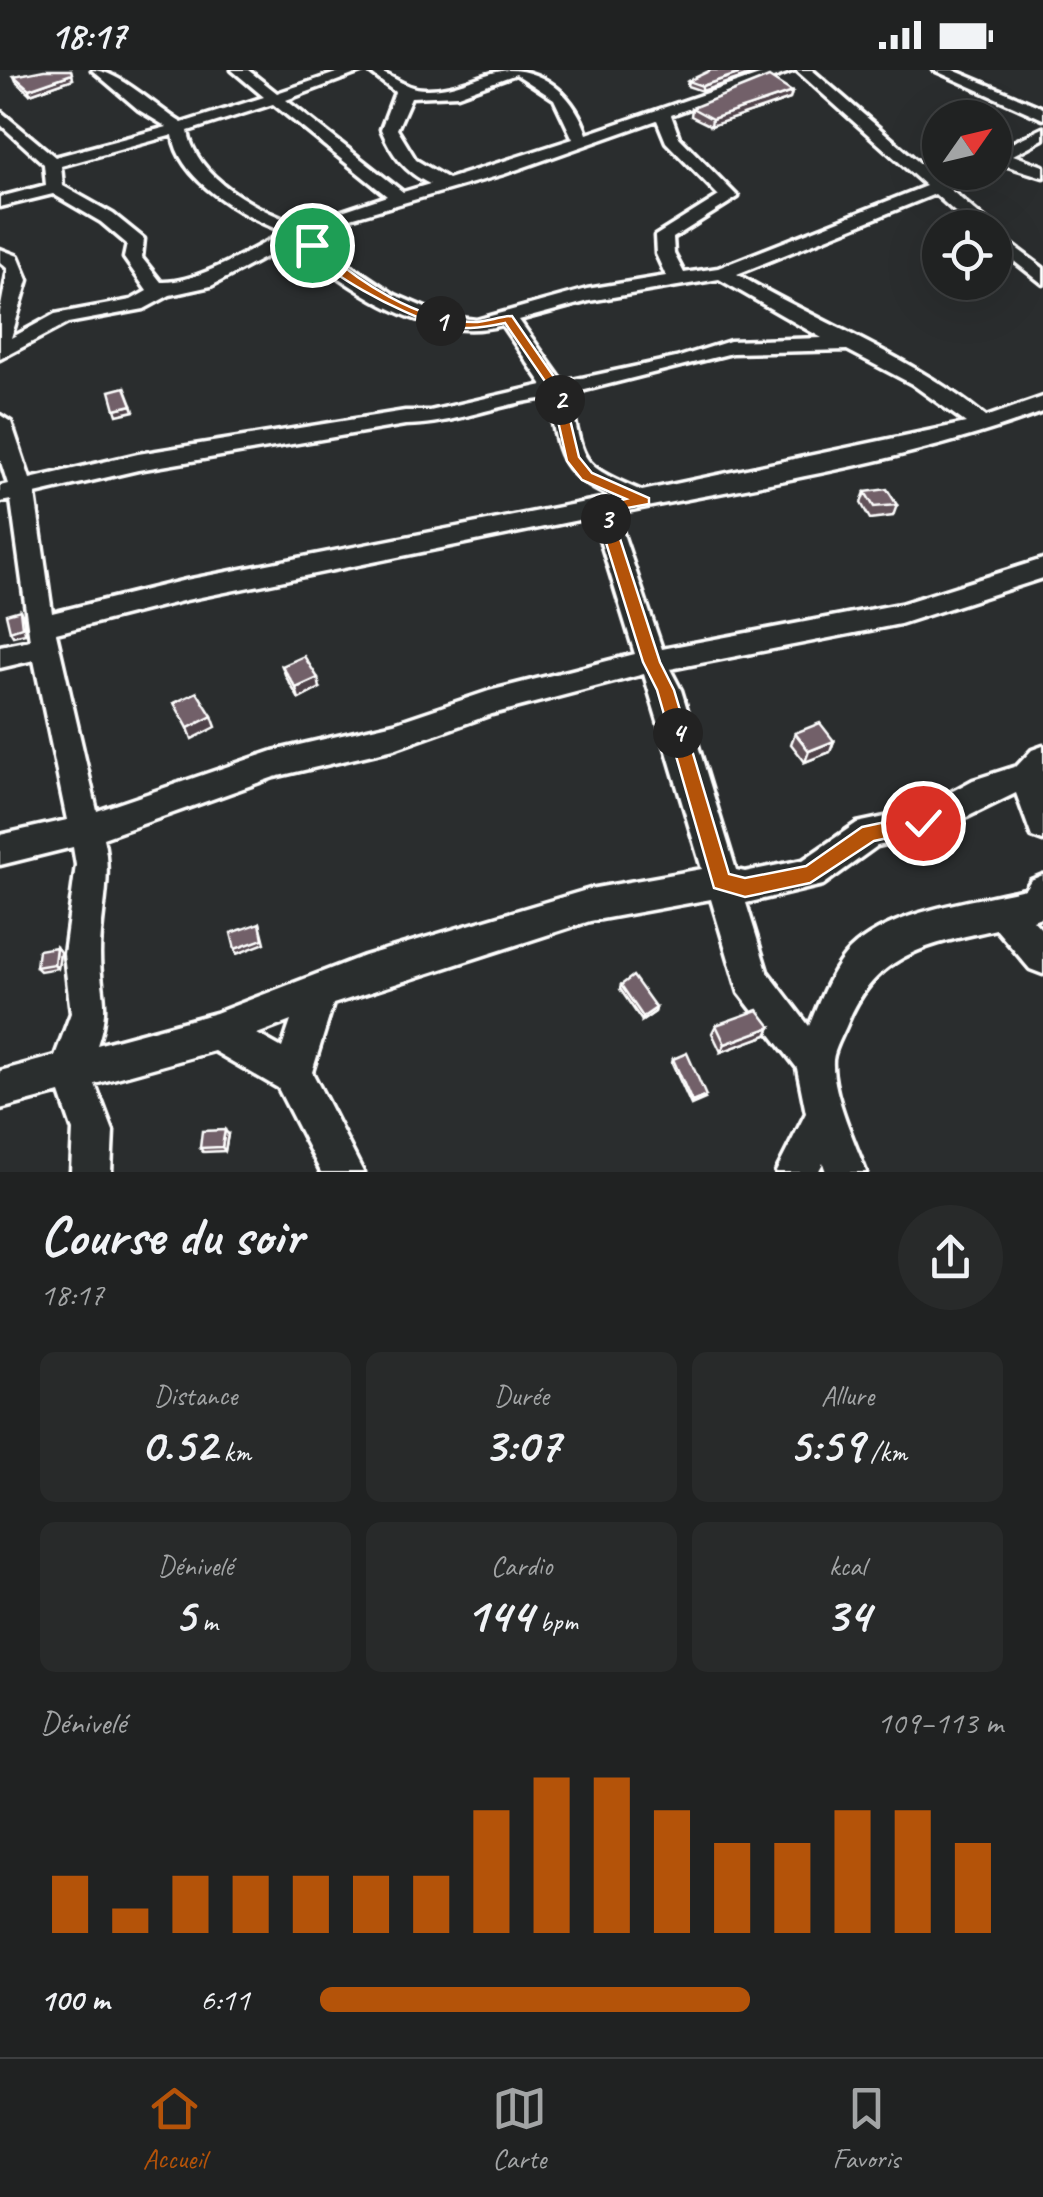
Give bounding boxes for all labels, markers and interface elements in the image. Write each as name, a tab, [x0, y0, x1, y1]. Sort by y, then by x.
text: 18:17	[50, 12, 126, 59]
north arrow	[922, 100, 1012, 190]
map controls	[922, 100, 1012, 300]
pin	[270, 203, 355, 288]
button: locate	[922, 210, 1012, 300]
icon: arrive	[285, 218, 340, 273]
pin: 1	[416, 296, 466, 346]
text: 1	[435, 303, 447, 338]
pin: 2	[535, 375, 585, 425]
text: 2	[554, 382, 566, 417]
pin: 3	[581, 494, 631, 544]
text: 3	[600, 501, 612, 536]
pin: 4	[653, 708, 703, 758]
text: 4	[672, 715, 684, 750]
pin	[881, 781, 966, 866]
icon: check	[896, 796, 951, 851]
text: Course du soir	[40, 1201, 303, 1271]
button: share	[898, 1205, 1003, 1310]
text: 18:17	[40, 1274, 104, 1315]
text: Distance	[154, 1378, 237, 1413]
text: Durée	[494, 1378, 549, 1413]
text: Allure	[821, 1378, 874, 1413]
text: 0.52	[140, 1413, 217, 1476]
text: 3:07	[483, 1413, 560, 1476]
text: 5:59	[788, 1413, 863, 1476]
text: km	[217, 1434, 251, 1469]
text: /km	[863, 1434, 907, 1469]
text: Dénivelé	[158, 1548, 233, 1583]
text: Cardio	[491, 1548, 552, 1583]
text: kcal	[829, 1548, 866, 1583]
text: 5	[173, 1583, 195, 1646]
text: 144	[465, 1583, 533, 1646]
text: 34	[825, 1583, 870, 1646]
text: m	[195, 1604, 218, 1639]
text: bpm	[533, 1604, 578, 1639]
text: Dénivelé	[40, 1702, 126, 1743]
text: 109–113 m	[877, 1702, 1003, 1743]
text: 100 m	[40, 1979, 109, 2020]
text: 6:11	[200, 1979, 250, 2020]
tab: Accueil	[143, 2081, 206, 2176]
tab: Carte	[492, 2081, 547, 2176]
tab: Favoris	[833, 2081, 900, 2176]

